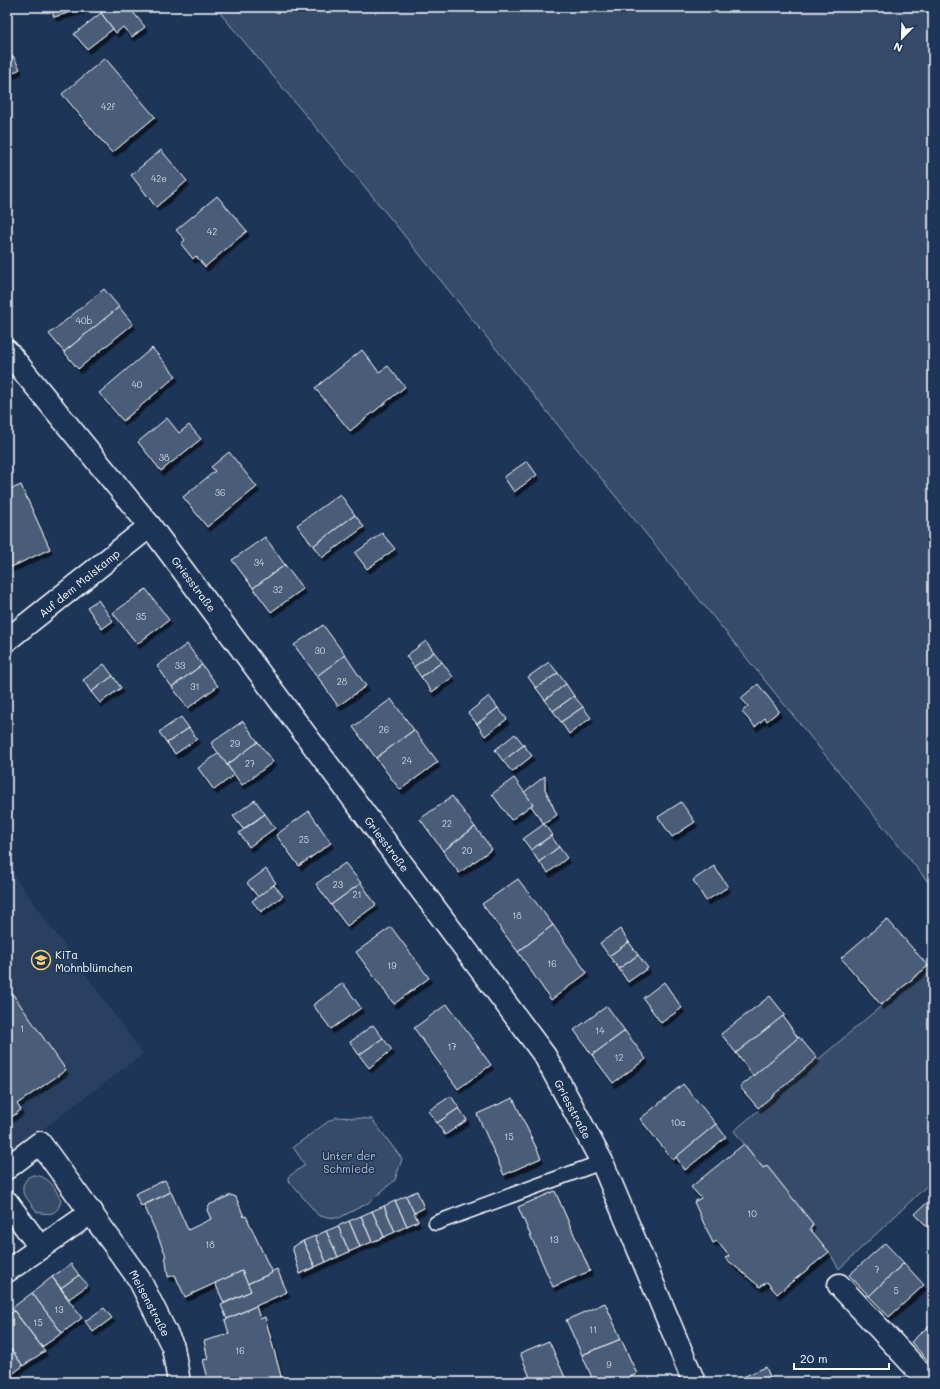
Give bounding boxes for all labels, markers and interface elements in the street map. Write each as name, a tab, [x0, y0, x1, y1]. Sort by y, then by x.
north arrow	[882, 18, 922, 58]
text: N	[891, 39, 905, 56]
house number: 42f	[101, 101, 115, 112]
house number: 42e	[151, 173, 167, 184]
house number: 42	[207, 226, 217, 237]
house number: 40b	[76, 315, 93, 326]
house number: 40	[132, 379, 143, 390]
house number: 38	[159, 452, 170, 463]
house number: 36	[215, 487, 225, 498]
street label: Auf dem Maiskamp	[35, 546, 123, 620]
street label: Griesstraße	[168, 553, 220, 615]
house number: 34	[254, 557, 265, 568]
house number: 32	[273, 584, 283, 595]
house number: 35	[136, 611, 146, 622]
house number: 30	[315, 645, 326, 656]
house number: 33	[175, 660, 185, 671]
house number: 28	[337, 676, 348, 687]
house number: 31	[190, 681, 200, 692]
house number: 26	[379, 724, 389, 735]
house number: 29	[230, 738, 241, 749]
house number: 24	[402, 755, 413, 766]
house number: 27	[245, 758, 255, 769]
street label: Griesstraße	[361, 813, 413, 875]
house number: 22	[442, 818, 452, 829]
house number: 25	[299, 834, 309, 845]
house number: 20	[462, 845, 473, 856]
house number: 23	[333, 879, 343, 890]
house number: 21	[352, 889, 362, 900]
house number: 18	[512, 910, 522, 921]
place label: KiTa Mohnblümchen	[55, 947, 133, 975]
school or university icon: KiTa Mohnblümchen	[30, 949, 52, 971]
house number: 16	[547, 958, 557, 969]
house number: 19	[387, 960, 397, 971]
house number: 1	[20, 1023, 24, 1034]
house number: 14	[595, 1025, 605, 1036]
house number: 17	[447, 1041, 457, 1052]
house number: 12	[614, 1052, 624, 1063]
street label: Griesstraße	[551, 1077, 595, 1142]
house number: 10a	[670, 1117, 686, 1128]
house number: 15	[504, 1131, 514, 1142]
park label: Unter der Schmiede	[322, 1148, 376, 1176]
house number: 10	[747, 1208, 757, 1219]
house number: 13	[549, 1234, 559, 1245]
house number: 18	[205, 1239, 215, 1250]
house number: 7	[874, 1264, 880, 1275]
street label: Meisenstraße	[126, 1267, 174, 1339]
house number: 5	[893, 1285, 899, 1296]
house number: 13	[54, 1304, 64, 1315]
house number: 15	[33, 1317, 43, 1328]
house number: 11	[589, 1324, 597, 1335]
house number: 16	[235, 1345, 245, 1356]
scale bar	[794, 1345, 889, 1371]
text: 20 m	[800, 1350, 828, 1366]
house number: 9	[606, 1359, 612, 1370]

